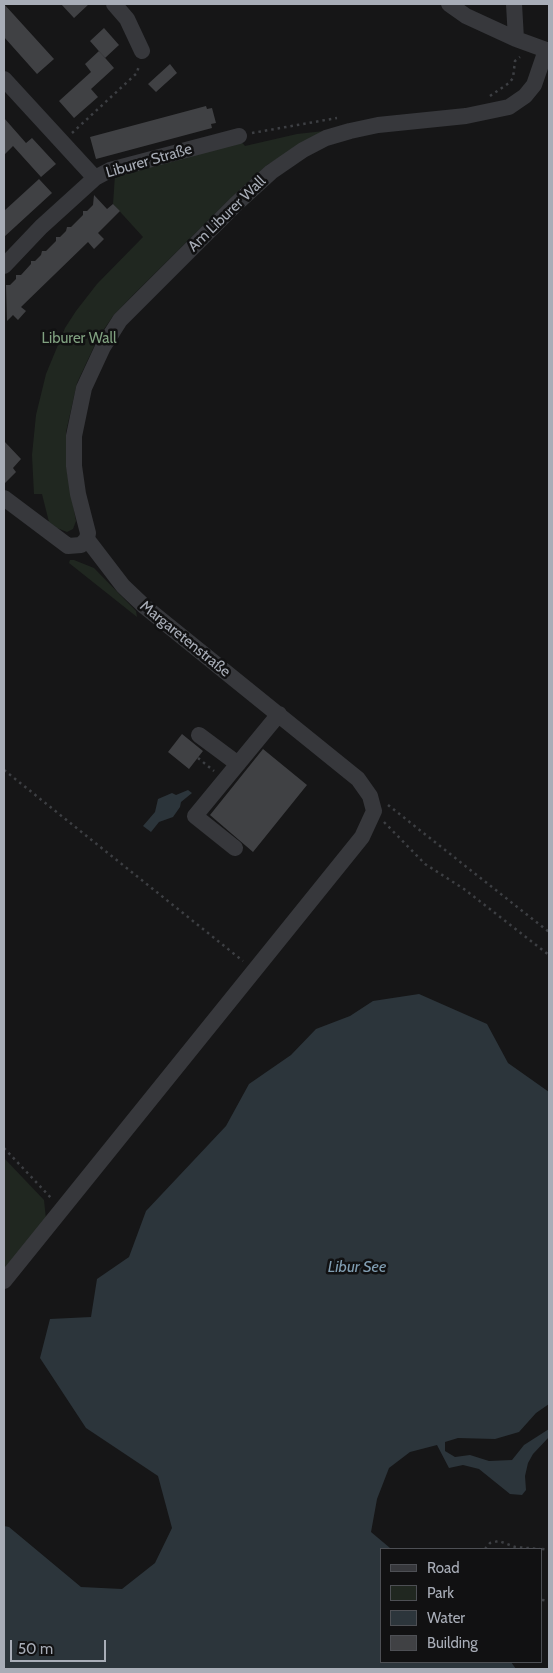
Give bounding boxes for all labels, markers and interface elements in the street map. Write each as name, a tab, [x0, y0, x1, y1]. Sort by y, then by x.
street label: Liburer Straße	[104, 140, 194, 182]
street label: Am Liburer Wall	[184, 172, 270, 256]
park label: Liburer Wall	[41, 330, 117, 348]
street label: Margaretenstraße	[136, 597, 234, 681]
water label: Libur See	[328, 1257, 386, 1277]
legend	[380, 1548, 543, 1663]
text: Road	[427, 1559, 460, 1577]
text: Park	[427, 1584, 454, 1602]
text: Water	[427, 1609, 465, 1627]
scale bar	[12, 1630, 109, 1662]
text: Building	[427, 1634, 478, 1652]
text: 50 m	[18, 1640, 53, 1658]

